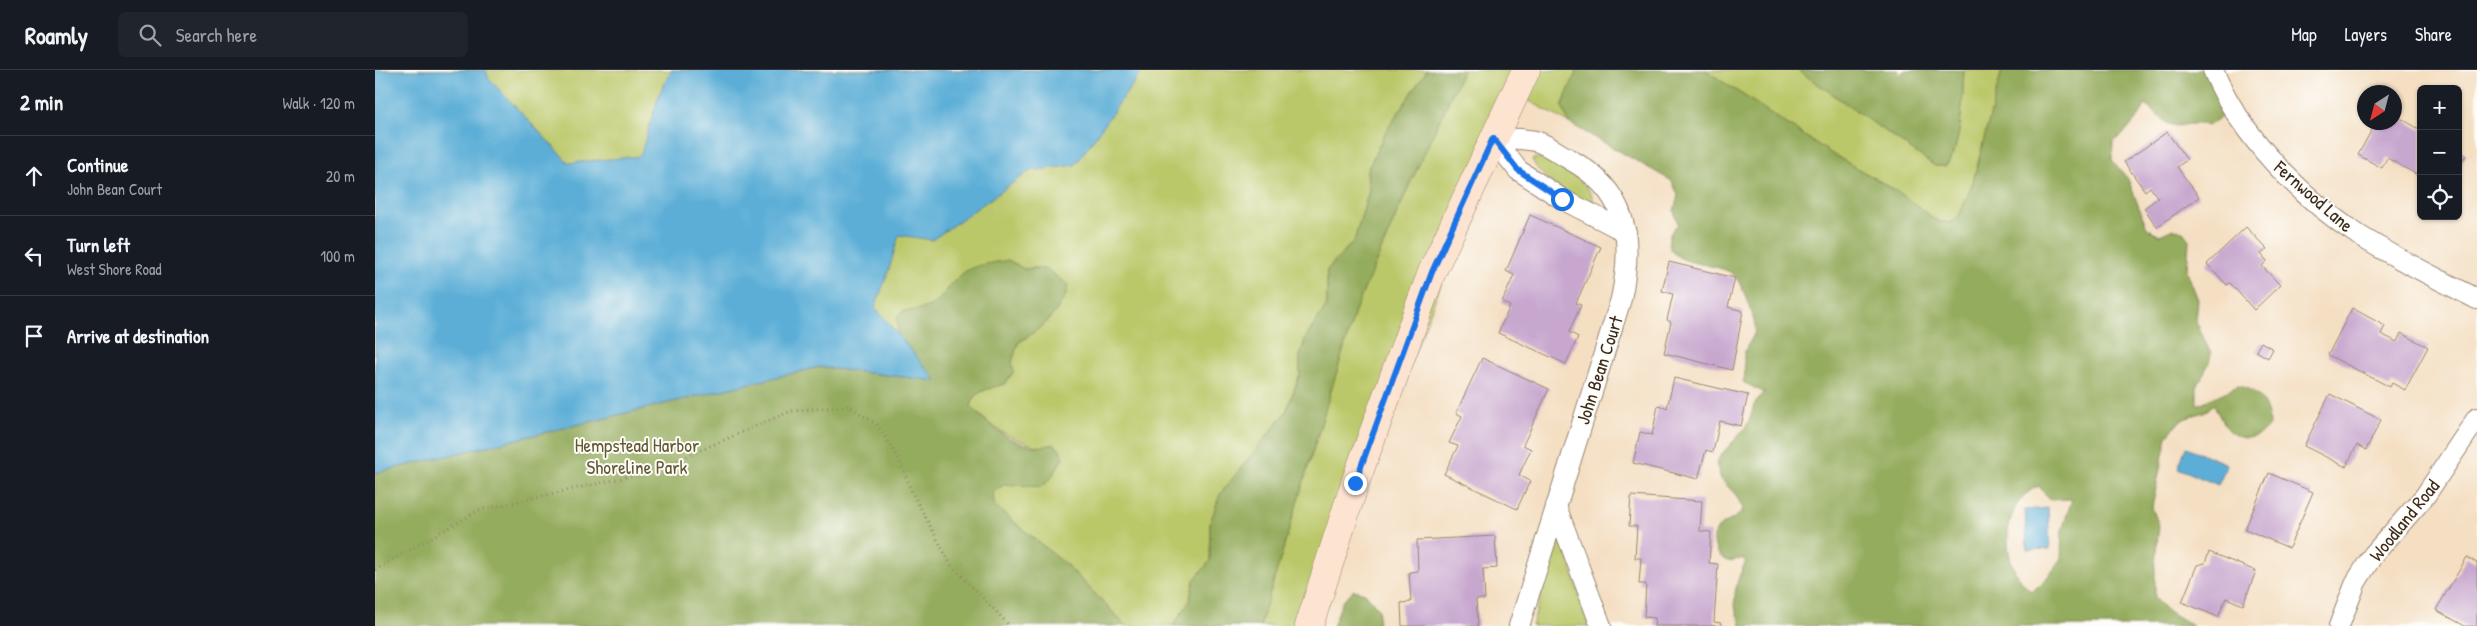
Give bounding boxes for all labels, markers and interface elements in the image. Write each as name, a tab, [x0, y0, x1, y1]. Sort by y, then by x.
search box	[118, 12, 468, 57]
text: Roamly	[25, 19, 88, 51]
icon: search	[136, 21, 164, 49]
text: Search here	[176, 22, 257, 48]
text: Map	[2291, 22, 2317, 47]
text: Layers	[2345, 22, 2387, 47]
text: Share	[2415, 22, 2452, 47]
north arrow	[2357, 85, 2402, 130]
map controls	[2417, 85, 2462, 220]
button: +	[2417, 85, 2462, 130]
text: 2 min	[20, 88, 63, 117]
text: Walk · 120 m	[282, 92, 355, 114]
button: −	[2417, 130, 2462, 175]
text: Continue	[67, 152, 128, 178]
street label: Fernwood Lane	[2268, 154, 2360, 238]
icon: ahead	[20, 162, 48, 190]
text: 20 m	[326, 165, 355, 187]
button: locate	[2417, 175, 2462, 220]
text: John Bean Court	[67, 178, 162, 200]
route start	[1551, 188, 1574, 211]
text: Turn left	[67, 232, 130, 258]
icon: left	[20, 242, 48, 270]
text: 100 m	[320, 245, 355, 267]
text: West Shore Road	[67, 258, 162, 280]
street label: John Bean Court	[1569, 312, 1629, 428]
icon: arrive	[20, 322, 48, 350]
text: Arrive at destination	[67, 323, 209, 349]
park label: Hempstead Harbor Shoreline Park	[575, 432, 700, 480]
route end	[1344, 472, 1367, 495]
street label: Woodland Road	[2363, 473, 2445, 566]

